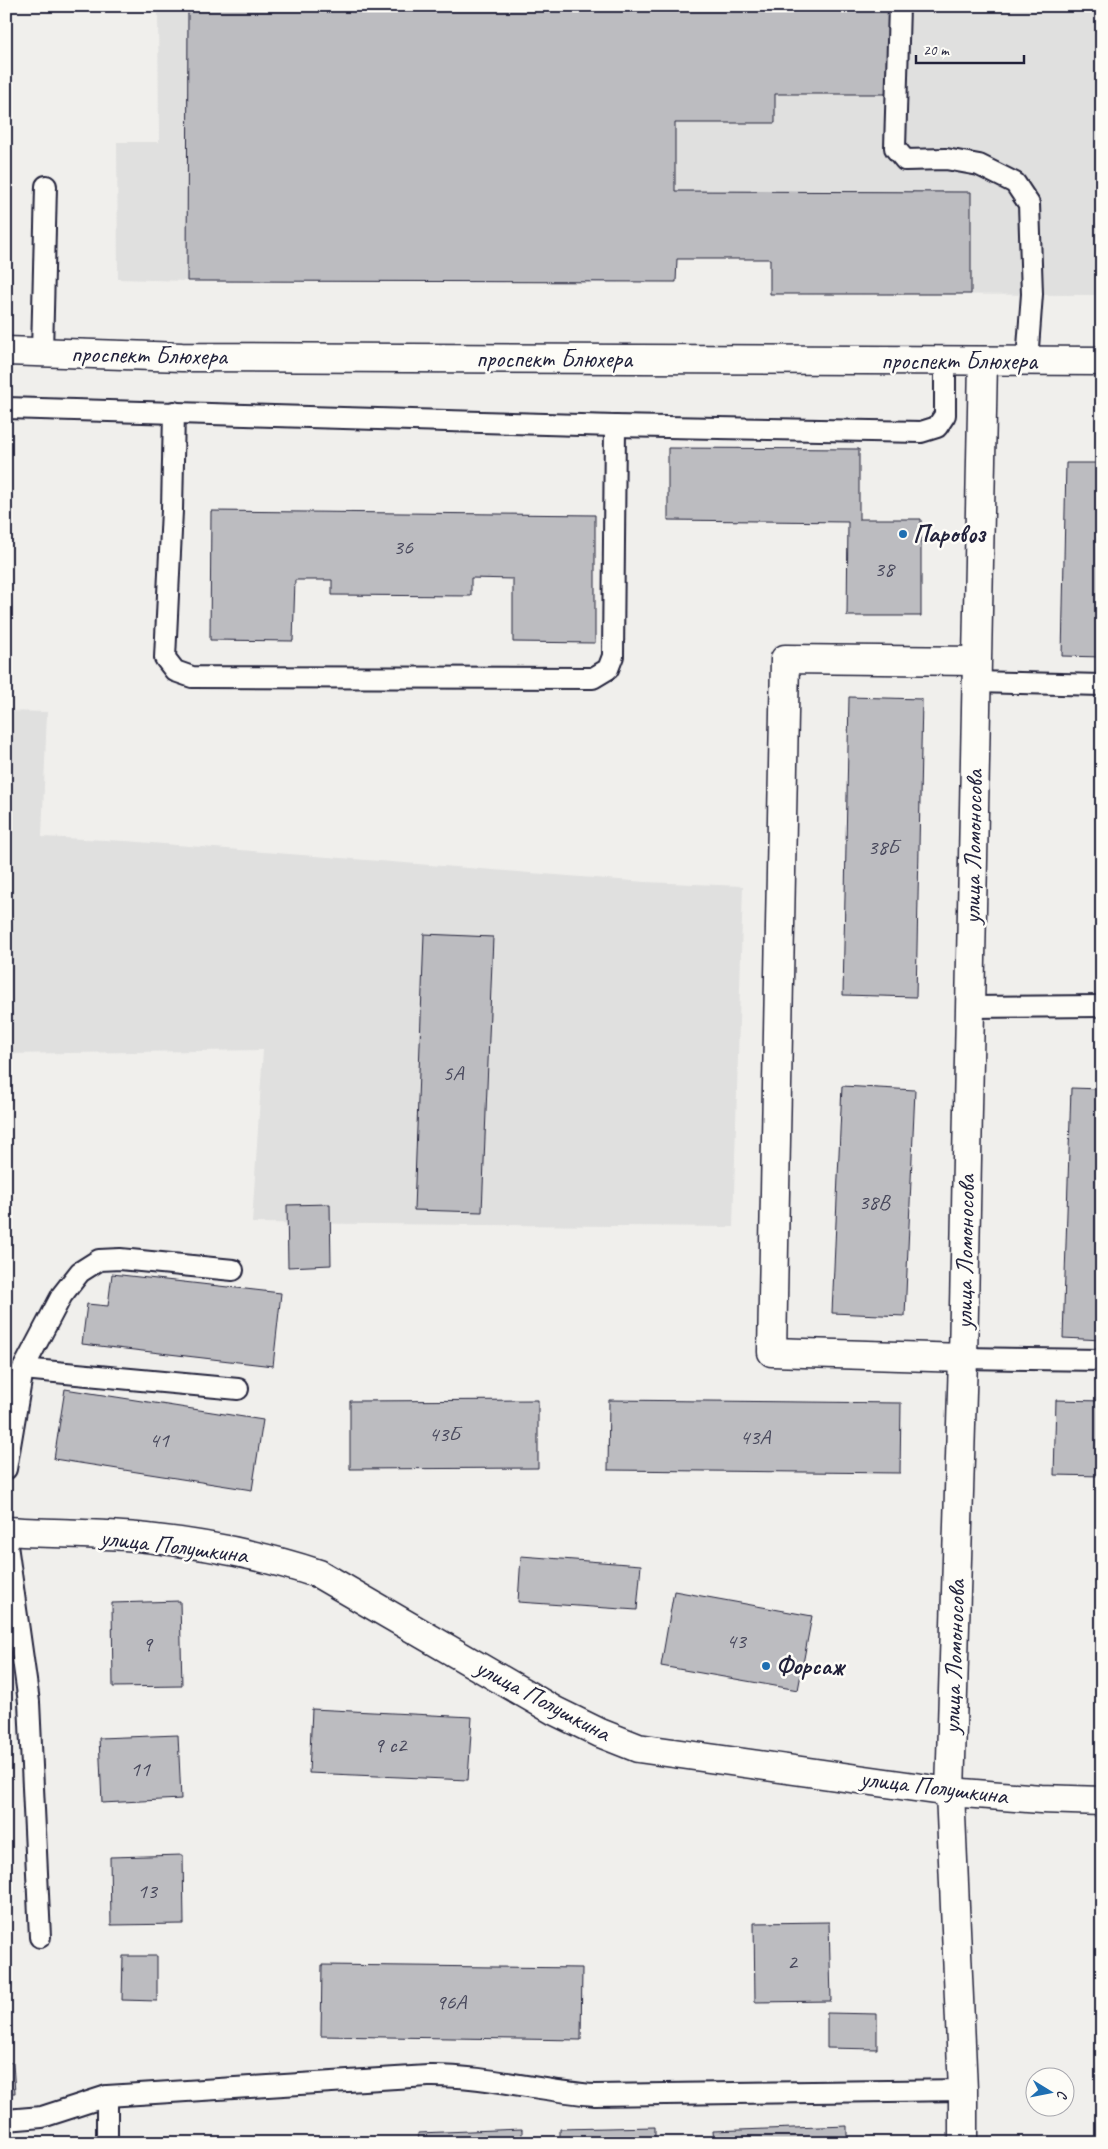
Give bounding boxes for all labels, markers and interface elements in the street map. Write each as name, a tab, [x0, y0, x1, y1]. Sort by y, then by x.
scale bar	[916, 32, 1023, 64]
text: 20 m	[923, 41, 950, 60]
street label: проспект Блюхера	[71, 338, 229, 372]
street label: проспект Блюхера	[476, 343, 634, 375]
street label: проспект Блюхера	[881, 345, 1039, 377]
place label: Паровоз	[913, 518, 988, 550]
marker: Паровоз	[897, 528, 909, 540]
house number: 36	[393, 533, 414, 561]
house number: 38	[874, 555, 896, 583]
street label: улица Ломоносова	[956, 768, 990, 926]
house number: 38Б	[868, 833, 902, 861]
house number: 5А	[443, 1059, 464, 1087]
street label: улица Ломоносова	[948, 1173, 982, 1331]
house number: 38В	[858, 1188, 891, 1216]
house number: 43Б	[429, 1420, 463, 1448]
house number: 43А	[740, 1423, 771, 1451]
house number: 41	[149, 1426, 170, 1454]
street label: улица Полушкина	[97, 1521, 251, 1571]
street label: улица Ломоносова	[935, 1577, 973, 1737]
house number: 43	[726, 1627, 748, 1655]
house number: 9	[142, 1630, 154, 1658]
street label: улица Полушкина	[468, 1650, 618, 1750]
place label: Форсаж	[776, 1650, 847, 1682]
marker: Форсаж	[760, 1660, 772, 1672]
house number: 9 с2	[374, 1731, 409, 1759]
house number: 11	[130, 1755, 151, 1783]
street label: улица Полушкина	[857, 1762, 1011, 1812]
house number: 13	[137, 1877, 159, 1905]
house number: 2	[787, 1948, 799, 1976]
house number: 96А	[436, 1988, 467, 2016]
north arrow	[1026, 2066, 1076, 2116]
text: С	[1053, 2089, 1071, 2101]

